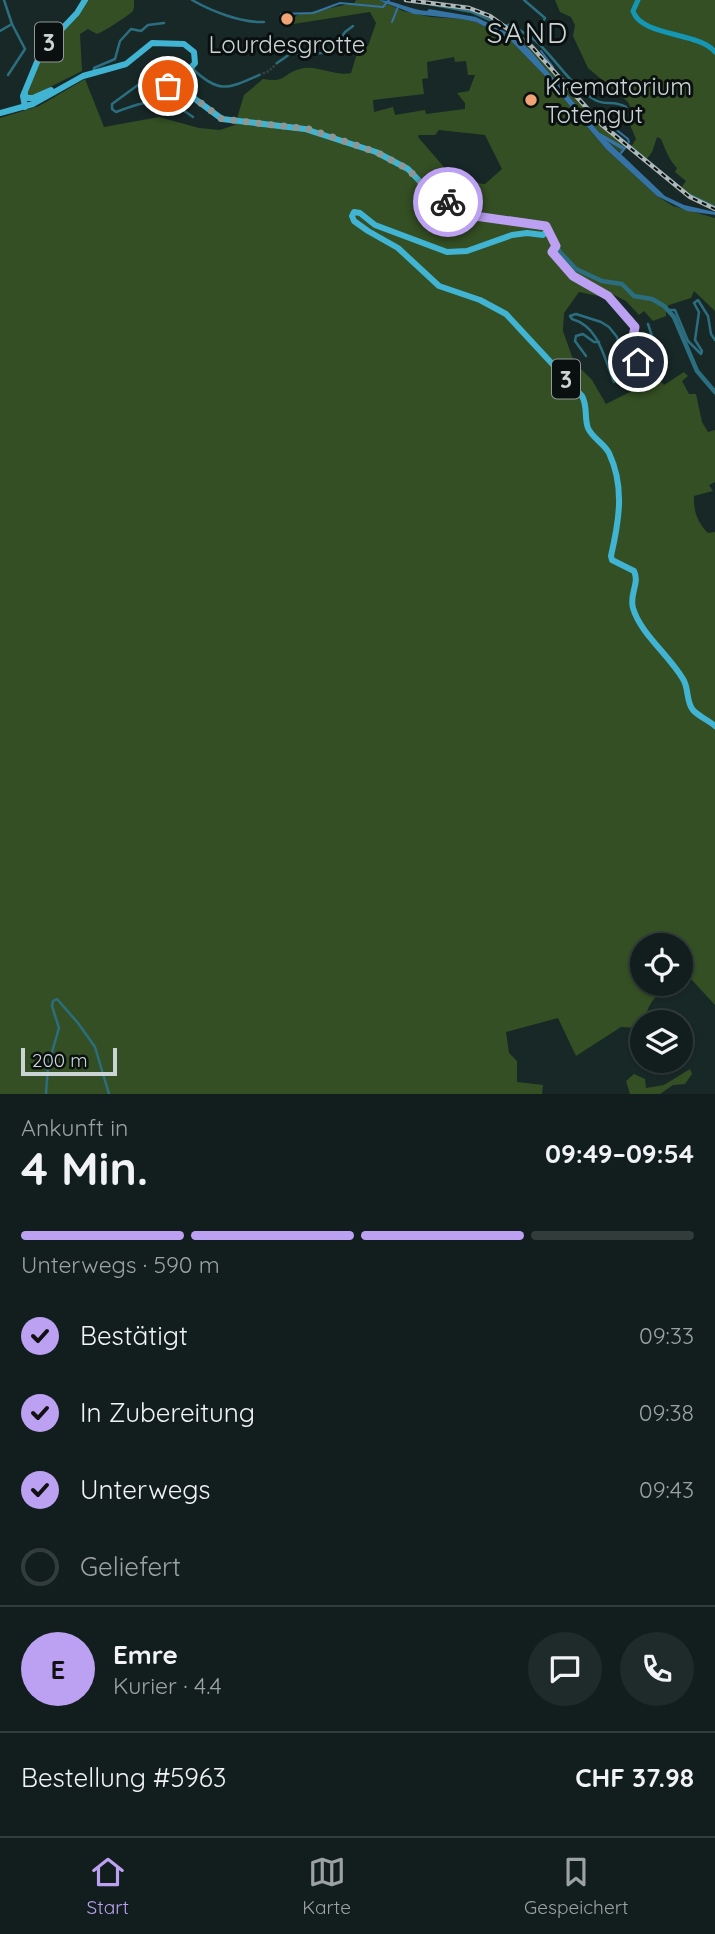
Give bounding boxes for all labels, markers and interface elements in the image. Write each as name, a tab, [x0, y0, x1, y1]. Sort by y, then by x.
marker: Lourdesgrotte	[279, 11, 295, 27]
district label: SAND	[487, 15, 569, 50]
road number: 3	[35, 22, 63, 61]
place label: Lourdesgrotte	[209, 29, 365, 59]
pin	[138, 56, 198, 116]
icon: bag	[149, 67, 187, 105]
place label: Krematorium Totengut	[545, 71, 692, 129]
marker: Krematorium Totengut	[523, 92, 539, 108]
courier	[413, 167, 483, 237]
icon: bike	[429, 183, 467, 221]
pin	[608, 332, 668, 392]
icon: home	[619, 343, 657, 381]
road number: 3	[552, 360, 580, 398]
map controls	[630, 933, 693, 1073]
button: locate	[630, 933, 693, 996]
button: layers	[630, 1010, 693, 1073]
scale bar	[21, 1045, 117, 1077]
text: 200 m	[32, 1048, 88, 1072]
text: Ankunft in	[21, 1113, 128, 1142]
text: 09:49–09:54	[545, 1137, 694, 1170]
text: 4 Min.	[21, 1139, 148, 1197]
text: Unterwegs · 590 m	[21, 1250, 220, 1279]
icon: check	[21, 1317, 59, 1355]
text: Bestätigt	[80, 1319, 188, 1352]
text: 09:33	[639, 1321, 694, 1350]
icon: check	[21, 1394, 59, 1432]
text: In Zubereitung	[80, 1396, 255, 1429]
text: 09:38	[639, 1398, 694, 1427]
icon: check	[21, 1471, 59, 1509]
text: Unterwegs	[80, 1473, 211, 1506]
text: 09:43	[639, 1475, 694, 1504]
text: Geliefert	[80, 1550, 181, 1583]
button: chat	[528, 1632, 602, 1706]
button: phone	[620, 1632, 694, 1706]
text: Emre	[113, 1638, 178, 1671]
text: E	[51, 1653, 65, 1686]
text: Kurier · 4.4	[113, 1671, 222, 1700]
text: Bestellung #5963	[21, 1761, 226, 1794]
text: CHF 37.98	[575, 1761, 694, 1794]
tab: Start	[87, 1853, 129, 1919]
tab: Karte	[302, 1853, 351, 1919]
tab: Gespeichert	[524, 1853, 628, 1919]

